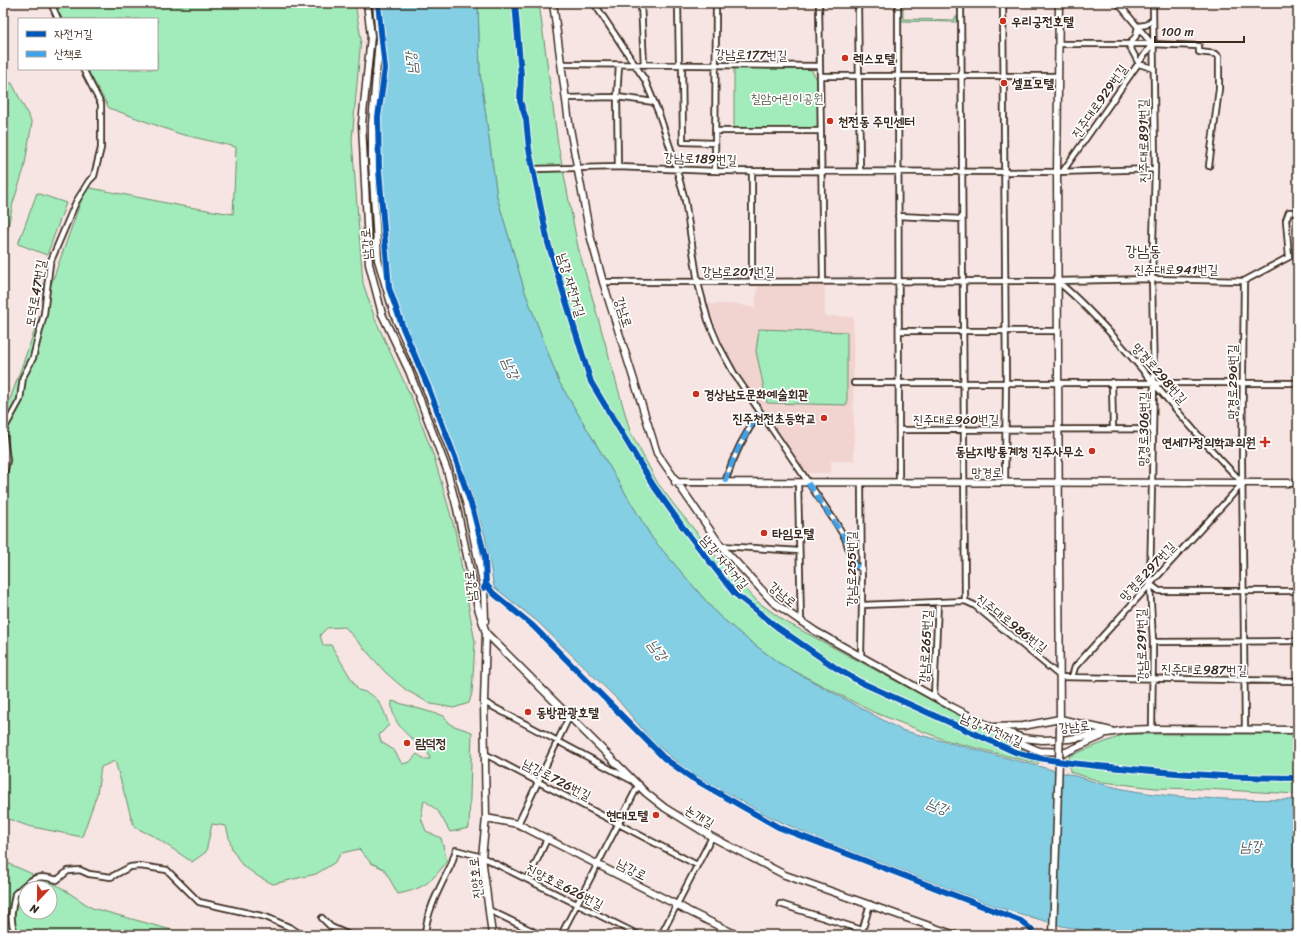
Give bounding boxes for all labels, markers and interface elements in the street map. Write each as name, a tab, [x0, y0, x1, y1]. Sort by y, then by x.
place label: 우리궁전호텔	[1011, 10, 1074, 33]
marker: 우리궁전호텔	[998, 16, 1008, 26]
legend	[18, 18, 158, 70]
scale bar	[1155, 18, 1244, 44]
text: 100 m	[1161, 21, 1194, 43]
text: 자전거길	[54, 23, 93, 45]
street label: 강남로177번길	[714, 42, 788, 67]
text: 산책로	[54, 43, 83, 65]
place label: 렉스모텔	[853, 47, 895, 70]
water label: 남강	[398, 49, 425, 75]
marker: 렉스모텔	[840, 53, 850, 63]
street label: 진주대로929번길	[1065, 59, 1134, 143]
place label: 셀프모텔	[1011, 72, 1054, 95]
marker: 셀프모텔	[999, 78, 1009, 88]
park label: 칠암어린이공원	[750, 87, 824, 110]
street label: 진주대로891번길	[1131, 99, 1156, 183]
place label: 천전동 주민센터	[838, 110, 915, 133]
marker: 천전동 주민센터	[825, 116, 835, 126]
street label: 강남로189번길	[663, 146, 737, 171]
street label: 남강로	[354, 227, 379, 261]
district label: 강남동	[1125, 238, 1161, 264]
street label: 남강 자전거길	[551, 250, 592, 320]
street label: 모덕로47번길	[18, 258, 53, 328]
street label: 진주대로941번길	[1134, 258, 1218, 281]
street label: 강남로201번길	[701, 260, 775, 283]
street label: 강남로	[608, 294, 639, 331]
street label: 망경로298번길	[1126, 337, 1193, 409]
street label: 망경로296번길	[1221, 344, 1244, 420]
water label: 남강	[495, 353, 527, 385]
place label: 경상남도문화예술회관	[704, 383, 809, 406]
marker: 경상남도문화예술회관	[691, 389, 701, 399]
street label: 망경로306번길	[1131, 391, 1156, 467]
place label: 진주천전초등학교	[732, 407, 816, 430]
street label: 진주대로960번길	[913, 408, 999, 431]
marker: 진주천전초등학교	[819, 413, 829, 423]
place label: 연세가정의학과의원	[1162, 431, 1256, 454]
marker: 연세가정의학과의원	[1259, 436, 1271, 448]
place label: 동남지방통계청 진주사무소	[955, 440, 1085, 463]
marker: 동남지방통계청 진주사무소	[1087, 446, 1097, 456]
street label: 망경로	[971, 461, 1003, 484]
place label: 타임모텔	[772, 522, 814, 545]
marker: 타임모텔	[759, 528, 769, 538]
street label: 남강 자전거길	[695, 530, 755, 595]
street label: 강남로255번길	[840, 531, 863, 607]
street label: 망경로297번길	[1113, 536, 1181, 607]
street label: 남강로	[457, 569, 484, 603]
street label: 강남로	[763, 575, 802, 613]
street label: 진주대로986번길	[971, 588, 1053, 659]
street label: 강남로291번길	[1129, 608, 1154, 682]
street label: 강남로265번길	[912, 609, 939, 685]
water label: 남강	[641, 634, 675, 668]
street label: 진주대로987번길	[1161, 657, 1247, 682]
place label: 동방관광호텔	[536, 701, 599, 724]
street label: 남강 자전거길	[957, 706, 1027, 753]
marker: 동방관광호텔	[523, 707, 533, 717]
street label: 강남로	[1057, 713, 1091, 740]
place label: 람덕정	[415, 732, 446, 755]
marker: 람덕정	[402, 738, 412, 748]
street label: 남강로726번길	[518, 752, 595, 807]
water label: 남강	[923, 791, 955, 823]
street label: 논개길	[680, 798, 719, 834]
place label: 현대모텔	[606, 804, 649, 827]
marker: 현대모텔	[651, 810, 661, 820]
water label: 남강	[1240, 834, 1264, 859]
street label: 남강로	[613, 852, 651, 887]
street label: 진양호로	[462, 856, 489, 900]
street label: 진양호로626번길	[522, 857, 608, 916]
north arrow	[18, 880, 58, 920]
text: N	[27, 898, 42, 919]

